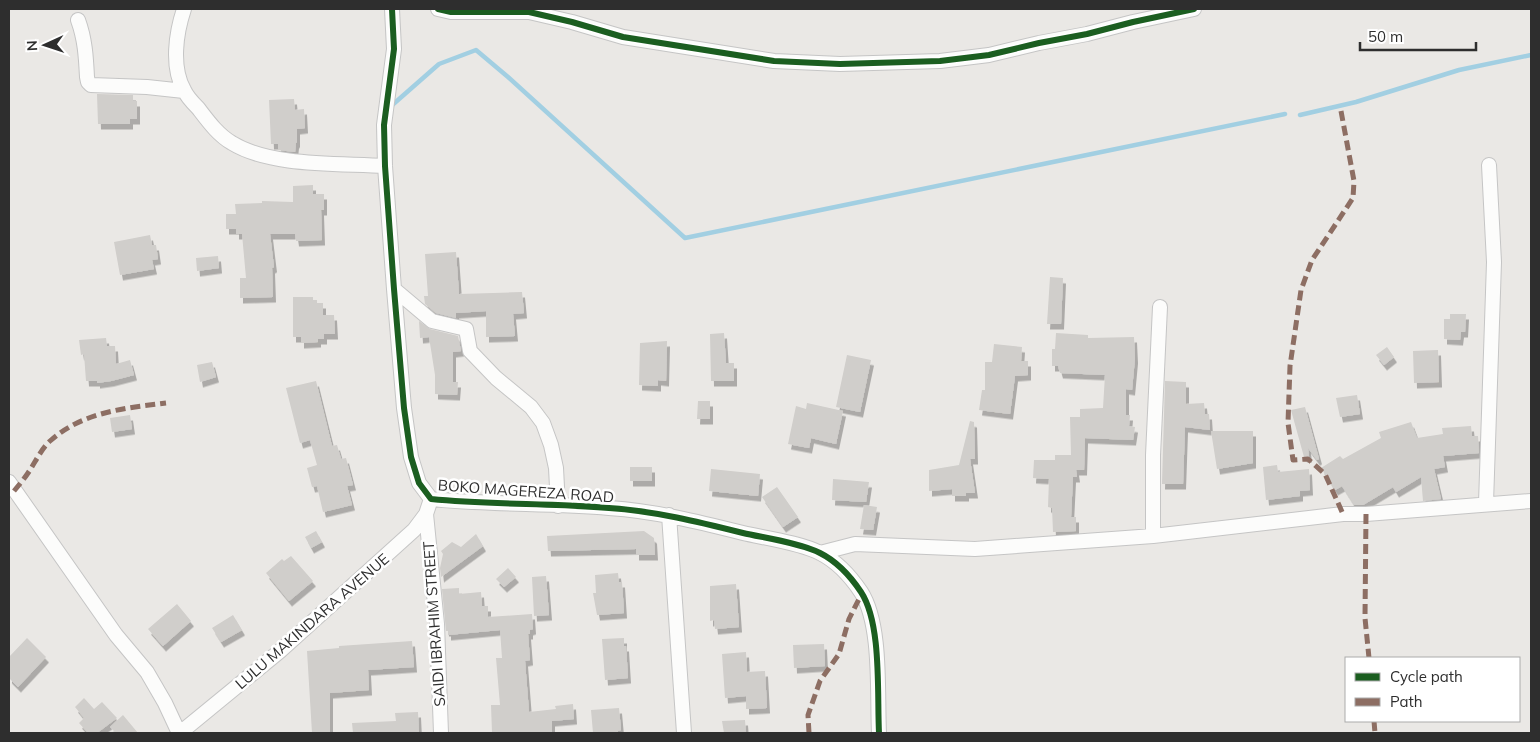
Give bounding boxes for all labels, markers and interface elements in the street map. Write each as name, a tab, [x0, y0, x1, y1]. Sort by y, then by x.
north arrow	[20, 20, 70, 70]
scale bar	[1360, 20, 1476, 52]
text: 50 m	[1368, 27, 1403, 46]
text: N	[23, 40, 41, 51]
street label: BOKO MAGEREZA ROAD	[437, 475, 615, 507]
street label: SAIDI IBRAHIM STREET	[419, 541, 449, 707]
street label: LULU MAKINDARA AVENUE	[231, 549, 393, 693]
legend	[1345, 657, 1520, 722]
text: Cycle path	[1390, 667, 1463, 686]
text: Path	[1390, 692, 1422, 711]

